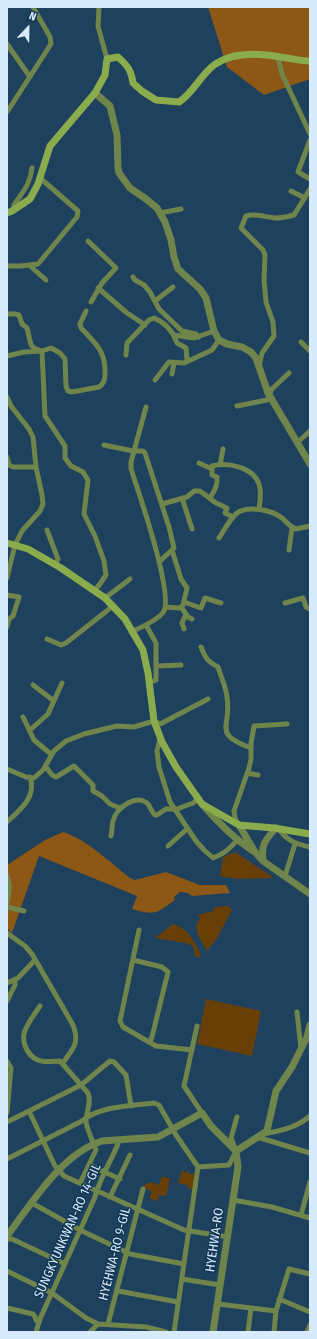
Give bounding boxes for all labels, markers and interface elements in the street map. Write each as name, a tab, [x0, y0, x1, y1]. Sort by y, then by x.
north arrow	[8, 8, 48, 48]
text: N	[27, 9, 38, 24]
street label: SUNGKYUNKWAN-RO 14-GIL	[31, 1161, 105, 1301]
street label: HYEHWA-RO 9-GIL	[96, 1206, 134, 1302]
street label: HYEHWA-RO	[203, 1207, 227, 1273]

